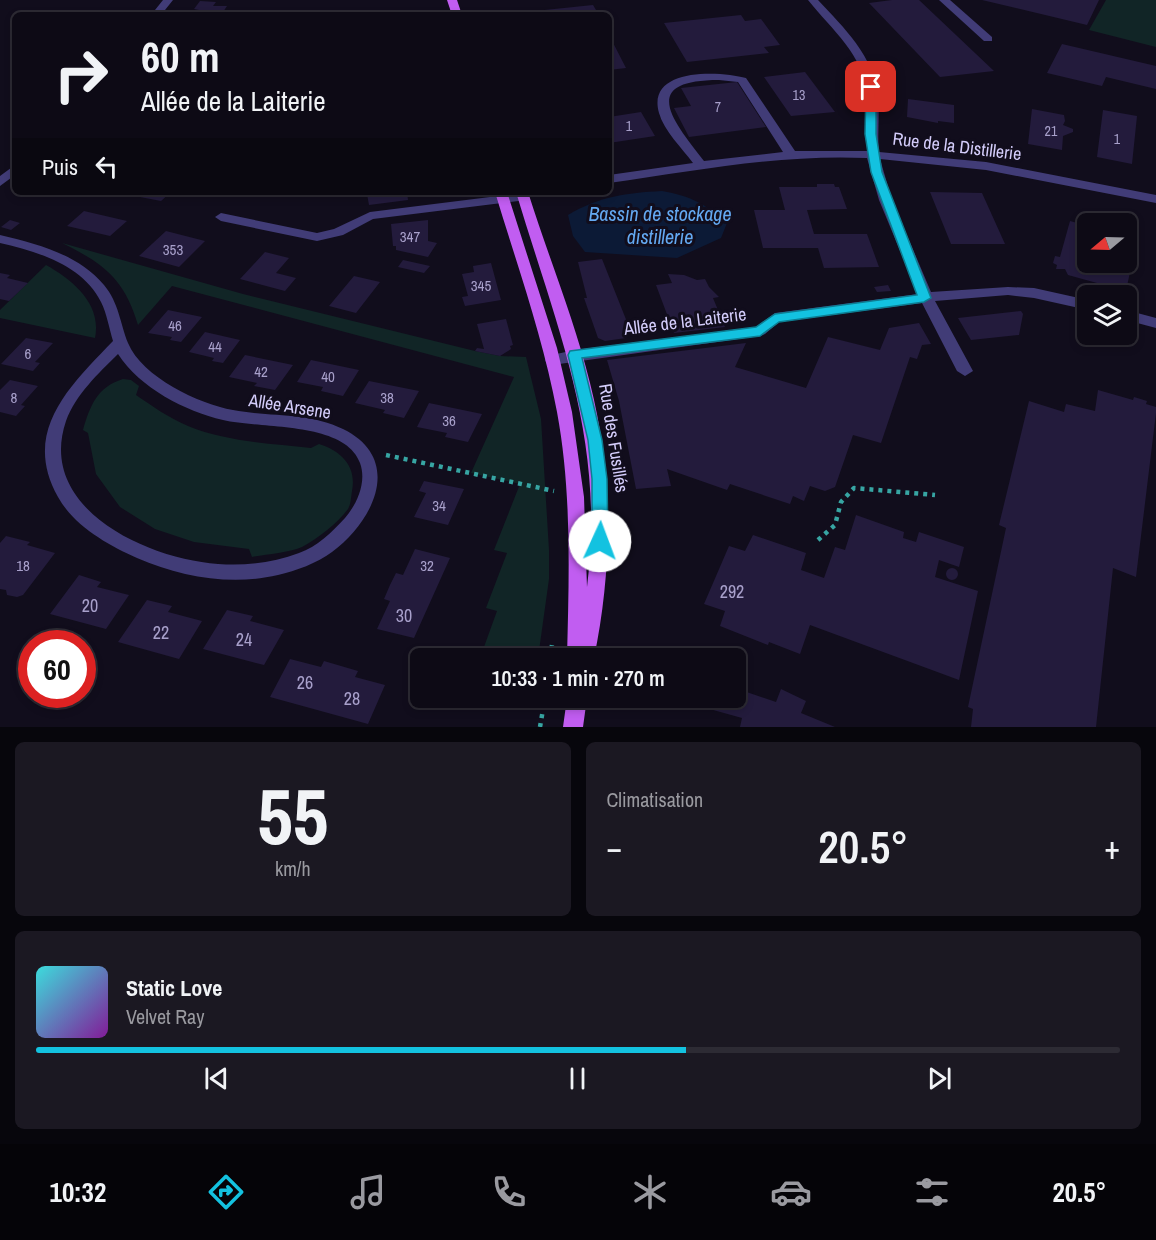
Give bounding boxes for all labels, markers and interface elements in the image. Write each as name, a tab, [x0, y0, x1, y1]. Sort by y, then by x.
text: 60 m	[141, 29, 220, 85]
icon: right	[42, 36, 120, 114]
pin	[845, 61, 896, 112]
icon: arrive	[854, 70, 887, 103]
text: Allée de la Laiterie	[141, 83, 326, 119]
house number: 13	[793, 86, 805, 104]
house number: 7	[715, 98, 721, 116]
house number: 1	[626, 117, 633, 135]
house number: 21	[1045, 122, 1058, 140]
street label: Rue de la Distillerie	[891, 126, 1023, 166]
house number: 1	[1114, 130, 1121, 148]
icon: left	[90, 150, 123, 183]
text: Puis	[42, 152, 78, 182]
water label: Bassin de stockage distillerie	[588, 200, 732, 250]
north arrow	[1077, 213, 1137, 273]
map controls	[1077, 213, 1137, 345]
house number: 347	[400, 226, 420, 247]
house number: 353	[163, 239, 183, 260]
house number: 345	[471, 275, 491, 296]
button: layers	[1077, 285, 1137, 345]
street label: Allée de la Laiterie	[621, 301, 748, 341]
house number: 46	[168, 315, 182, 336]
house number: 44	[208, 336, 222, 357]
house number: 6	[25, 343, 32, 364]
house number: 42	[254, 361, 268, 382]
house number: 40	[321, 366, 335, 387]
street label: Rue des Fusillés	[593, 382, 635, 494]
house number: 8	[11, 387, 18, 408]
street label: Allée Arsene	[246, 387, 333, 425]
house number: 38	[380, 387, 394, 408]
house number: 36	[442, 410, 456, 431]
house number: 34	[432, 495, 446, 516]
position arrow	[568, 509, 632, 573]
house number: 18	[16, 555, 30, 576]
house number: 32	[420, 555, 434, 576]
house number: 292	[720, 579, 744, 604]
house number: 20	[82, 593, 98, 618]
house number: 30	[396, 603, 412, 628]
house number: 22	[153, 620, 169, 645]
house number: 24	[236, 627, 252, 652]
speed limit sign: 60	[18, 630, 96, 708]
text: 10:33 · 1 min · 270 m	[491, 663, 665, 693]
house number: 26	[297, 670, 313, 695]
house number: 28	[344, 686, 360, 711]
text: 55	[257, 763, 328, 868]
text: Climatisation	[607, 786, 703, 813]
text: 20.5°	[818, 816, 908, 877]
text: −	[607, 825, 622, 869]
text: +	[1104, 825, 1120, 869]
text: km/h	[275, 855, 311, 882]
text: Static Love	[126, 973, 222, 1003]
text: Velvet Ray	[126, 1003, 204, 1030]
icon: previous	[200, 1062, 233, 1095]
icon: pause	[561, 1062, 594, 1095]
icon: next	[923, 1062, 956, 1095]
icon: directions	[205, 1171, 247, 1213]
icon: music	[347, 1171, 389, 1213]
icon: phone	[488, 1171, 530, 1213]
icon: climate	[629, 1171, 671, 1213]
icon: car	[770, 1171, 812, 1213]
icon: filters	[911, 1171, 953, 1213]
text: 10:32	[50, 1174, 106, 1210]
text: 20.5°	[1052, 1174, 1106, 1210]

